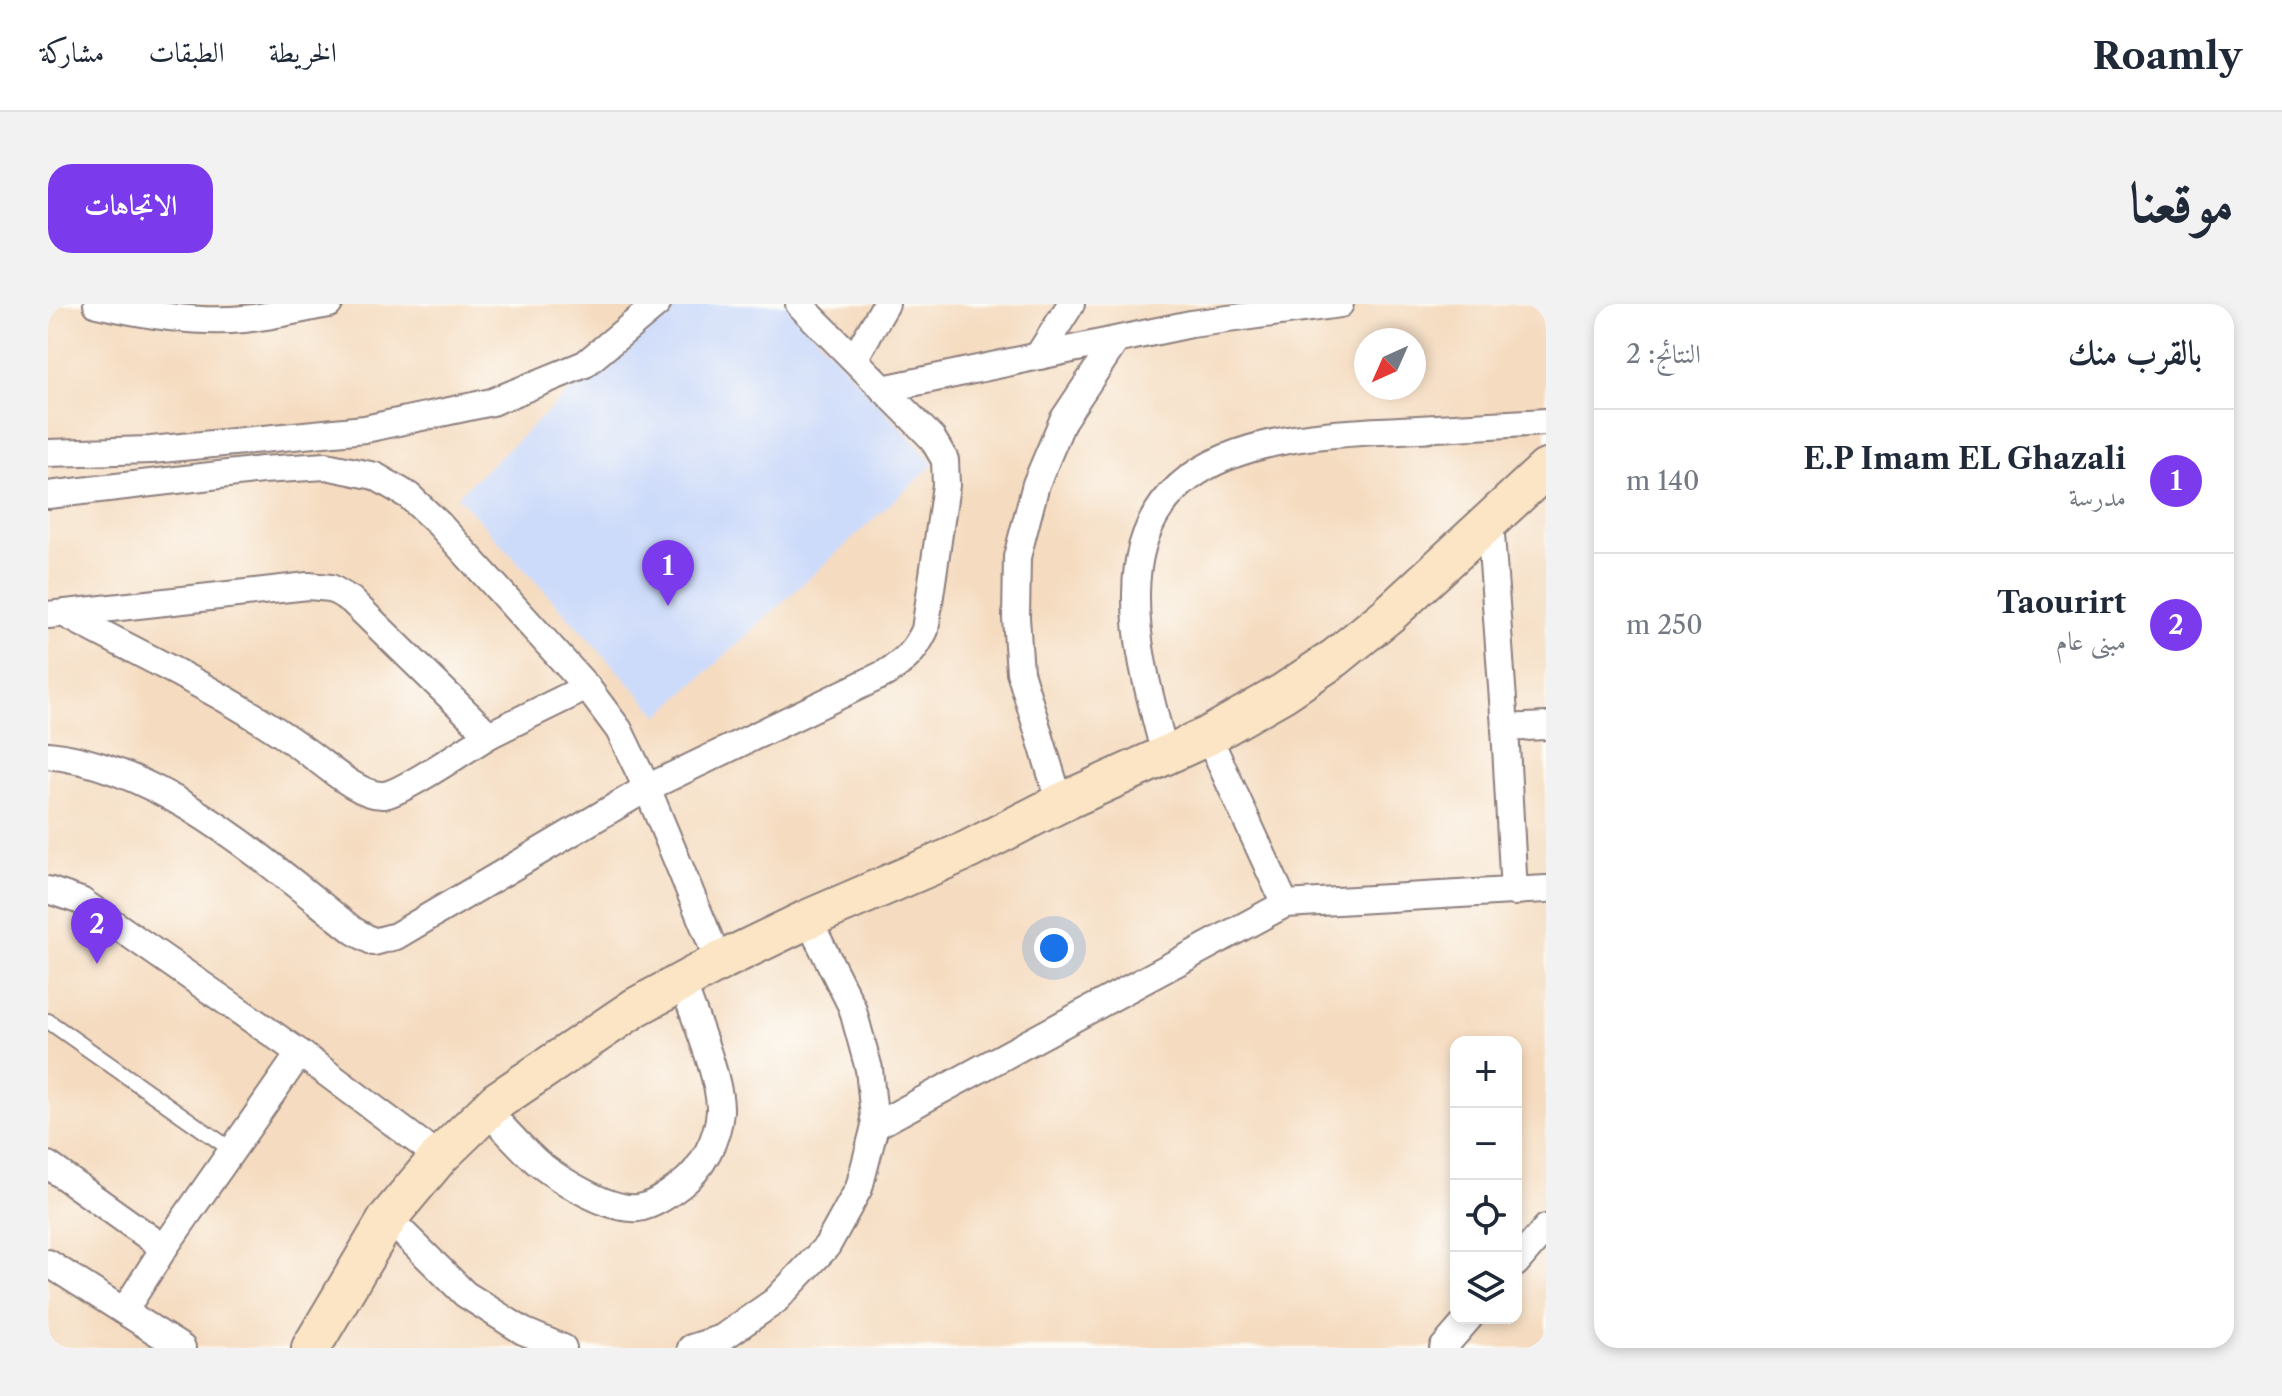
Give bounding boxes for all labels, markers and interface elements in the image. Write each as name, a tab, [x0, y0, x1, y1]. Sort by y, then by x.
text: Roamly	[2093, 32, 2242, 79]
text: مشاركة	[40, 35, 104, 69]
text: الطبقات	[148, 35, 225, 69]
text: الخريطة	[269, 35, 337, 69]
button: الاتجاهات	[48, 164, 213, 253]
text: موقعنا	[2129, 168, 2234, 237]
north arrow	[1354, 328, 1426, 400]
text: بالقرب منك	[2068, 331, 2202, 373]
text: النتائج: 2	[1626, 338, 1701, 370]
text: E.P Imam EL Ghazali	[1803, 440, 2126, 477]
text: 140 m	[1626, 465, 1700, 497]
text: 1	[2170, 465, 2182, 497]
text: مدرسة	[2069, 481, 2126, 513]
pin: 1	[642, 540, 694, 606]
text: Taourirt	[1997, 584, 2126, 621]
text: 250 m	[1626, 609, 1703, 641]
text: 2	[2168, 609, 2184, 641]
text: مبنى عام	[2056, 625, 2126, 657]
pin: 2	[71, 898, 123, 964]
your location	[1034, 928, 1074, 968]
map controls	[1450, 1036, 1522, 1324]
button: +	[1450, 1036, 1522, 1108]
button: −	[1450, 1108, 1522, 1180]
button: locate	[1450, 1180, 1522, 1252]
button: layers	[1450, 1252, 1522, 1324]

